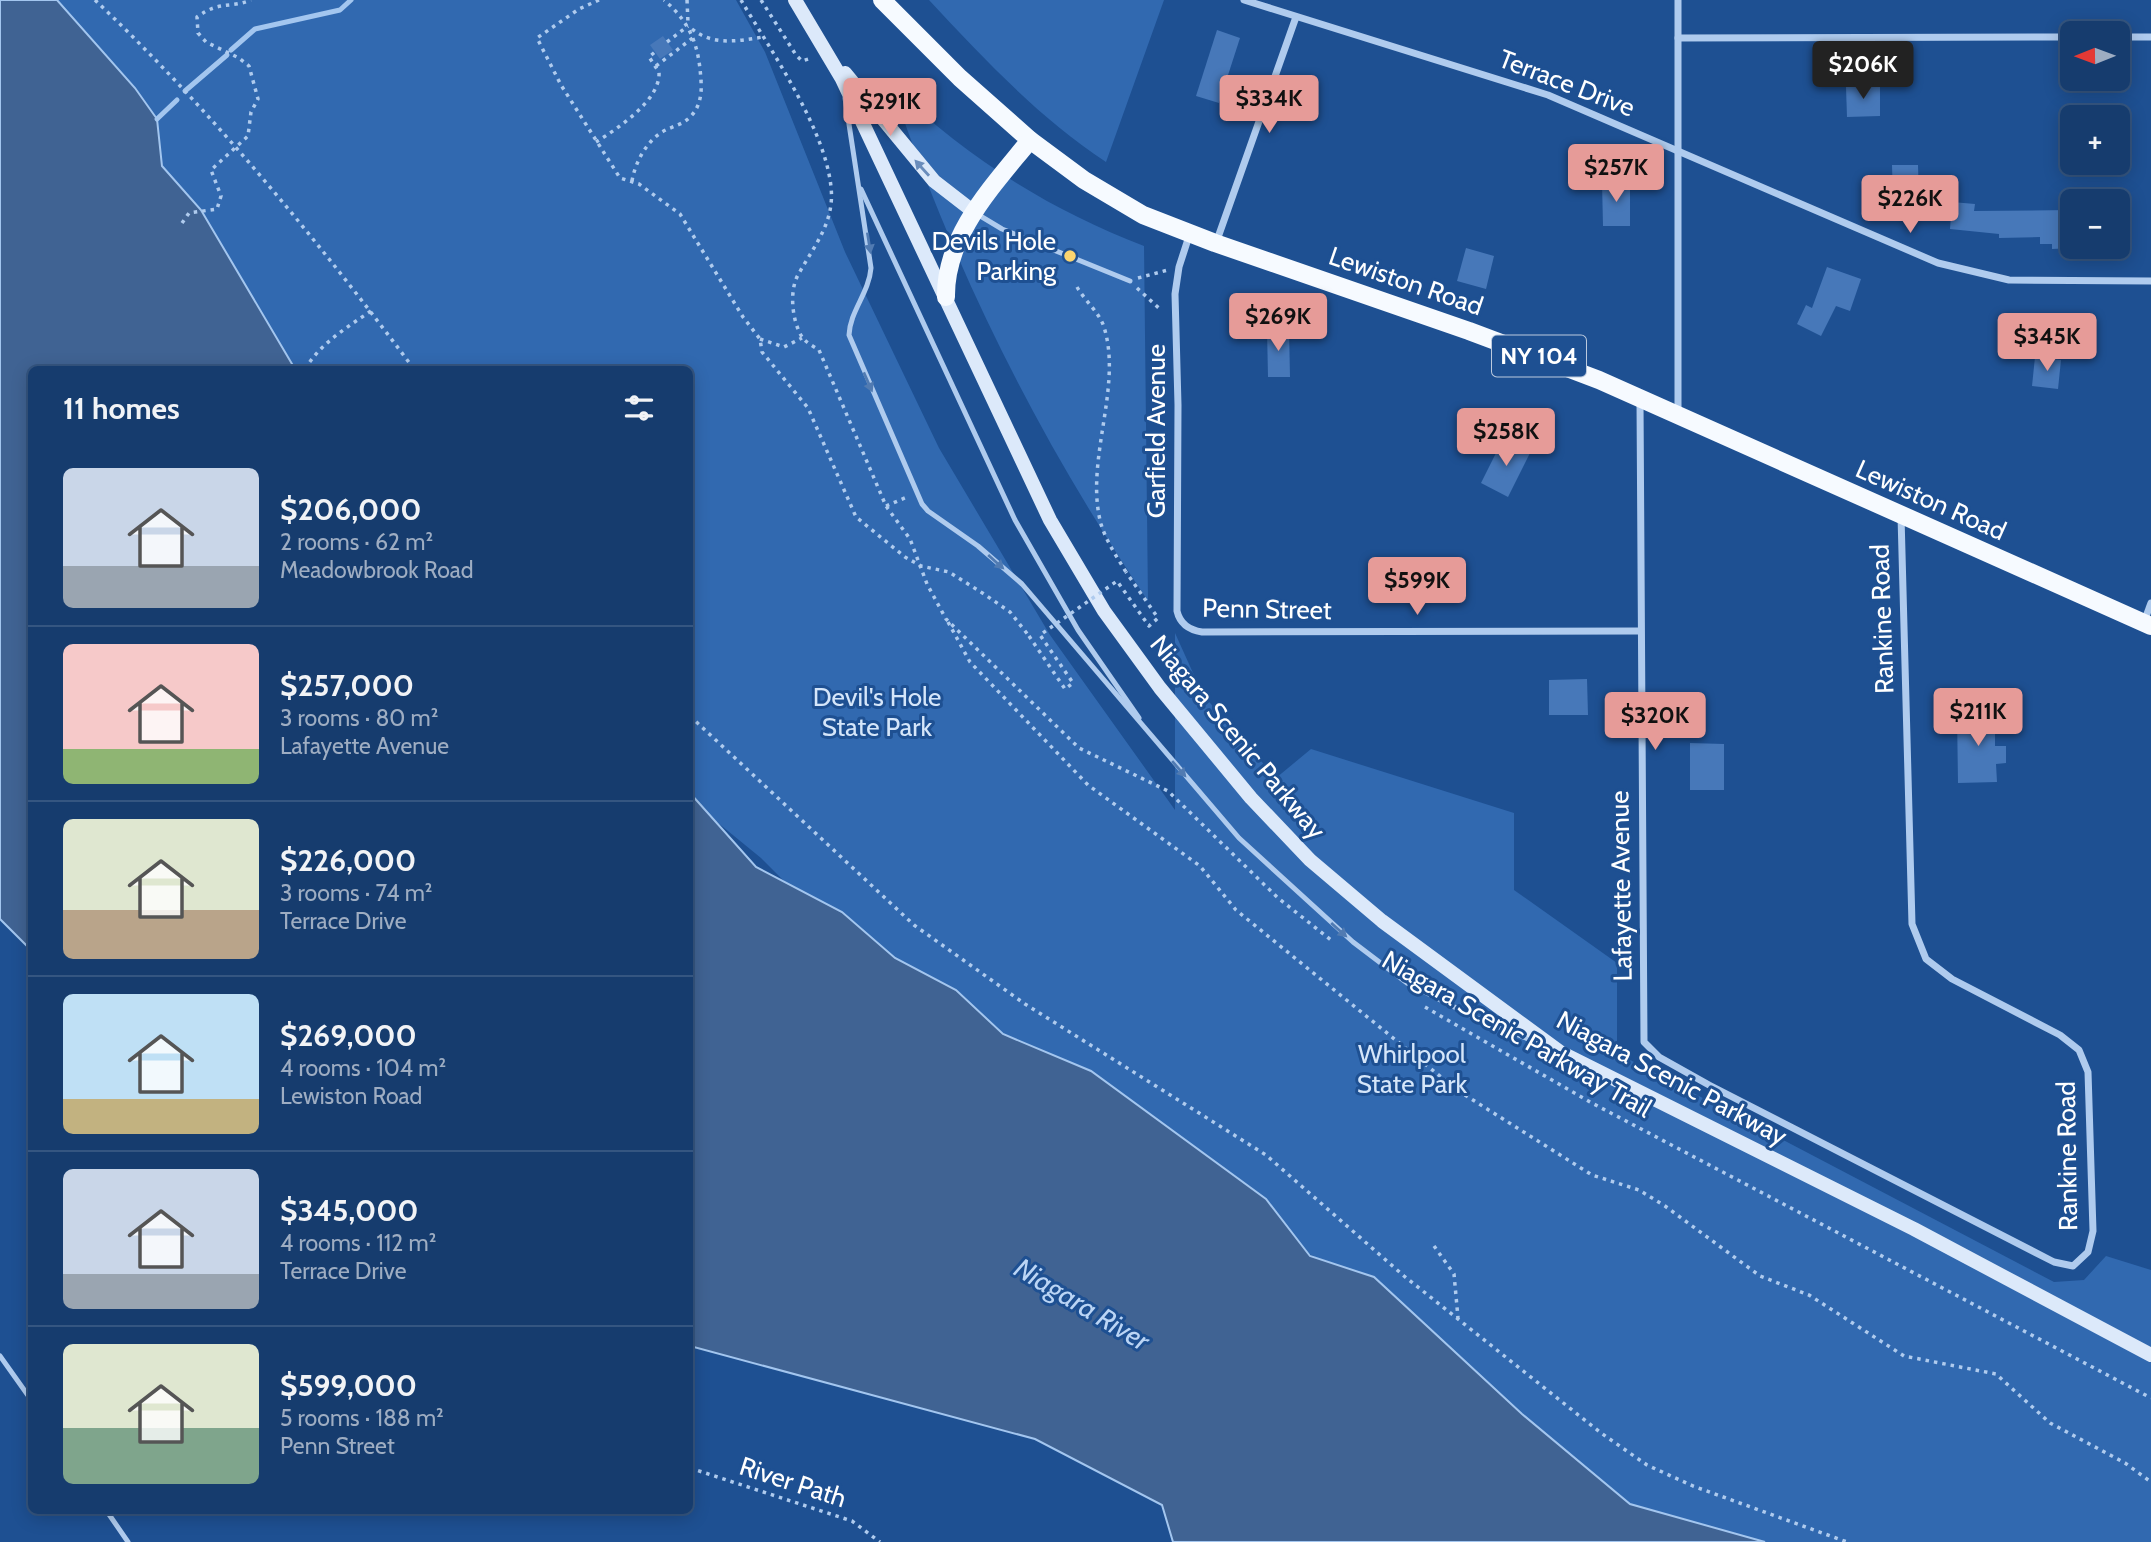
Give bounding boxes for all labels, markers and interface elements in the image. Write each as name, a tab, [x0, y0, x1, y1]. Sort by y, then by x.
north arrow	[2060, 21, 2130, 91]
map controls	[2060, 21, 2130, 259]
street label: Terrace Drive	[1495, 42, 1639, 124]
pin: $206K	[1814, 42, 1912, 101]
text: $206K	[1828, 50, 1898, 78]
pin: $334K	[1220, 76, 1318, 135]
pin: $291K	[841, 78, 939, 138]
text: $334K	[1236, 84, 1302, 112]
text: $291K	[859, 87, 921, 115]
button: +	[2060, 105, 2130, 175]
pin: $257K	[1567, 144, 1665, 204]
text: $257K	[1584, 153, 1648, 181]
one-way arrow	[915, 160, 931, 177]
pin: $226K	[1861, 176, 1959, 235]
text: $226K	[1877, 184, 1943, 212]
button: −	[2060, 189, 2130, 259]
place label: Devils Hole Parking	[931, 225, 1057, 287]
one-way arrow	[864, 232, 875, 254]
street label: Lewiston Road	[1325, 240, 1487, 322]
marker: Devils Hole Parking	[1062, 248, 1078, 264]
pin: $269K	[1229, 294, 1327, 353]
text: $269K	[1245, 302, 1311, 330]
pin: $345K	[1998, 314, 2096, 373]
text: $345K	[2014, 322, 2080, 350]
road number: NY 104	[1492, 335, 1586, 376]
street label: Garfield Avenue	[1140, 344, 1172, 518]
one-way arrow	[863, 372, 874, 393]
icon: filters	[620, 389, 658, 427]
text: 11 homes	[63, 390, 180, 427]
pin: $258K	[1457, 408, 1555, 468]
text: $258K	[1473, 417, 1539, 445]
street label: Lewiston Road	[1851, 453, 2011, 547]
text: $206,000	[280, 491, 422, 528]
icon: home	[119, 496, 203, 580]
text: 2 rooms · 62 m²	[280, 528, 433, 556]
street label: Rankine Road	[1863, 544, 1901, 694]
one-way arrow	[987, 554, 1005, 570]
text: Meadowbrook Road	[280, 556, 474, 584]
pin: $599K	[1368, 558, 1466, 617]
text: $599K	[1384, 566, 1450, 594]
street label: Penn Street	[1202, 592, 1332, 626]
street label: Niagara Scenic Parkway	[1143, 629, 1333, 845]
text: $257,000	[280, 667, 414, 704]
icon: home	[119, 672, 203, 756]
park label: Devil's Hole State Park	[813, 681, 941, 743]
pin: $211K	[1929, 688, 2027, 748]
pin: $320K	[1606, 692, 1704, 752]
text: $211K	[1950, 697, 2006, 725]
text: $320K	[1621, 701, 1689, 729]
text: 3 rooms · 80 m²	[280, 704, 438, 732]
text: Lafayette Avenue	[280, 732, 449, 760]
one-way arrow	[1171, 760, 1187, 778]
street label: Lafayette Avenue	[1603, 790, 1639, 982]
text: $226,000	[280, 842, 416, 879]
icon: home	[119, 847, 203, 931]
text: 3 rooms · 74 m²	[280, 879, 432, 907]
text: Terrace Drive	[280, 907, 406, 935]
one-way arrow	[1330, 921, 1347, 937]
street label: Niagara Scenic Parkway Trail	[1377, 944, 1657, 1124]
street label: Niagara Scenic Parkway	[1551, 1004, 1793, 1152]
text: $269,000	[280, 1017, 417, 1054]
icon: home	[119, 1022, 203, 1106]
park label: Whirlpool State Park	[1357, 1038, 1468, 1100]
text: 4 rooms · 104 m²	[280, 1054, 446, 1082]
street label: Rankine Road	[2050, 1081, 2084, 1231]
text: Lewiston Road	[280, 1082, 422, 1110]
text: $345,000	[280, 1192, 419, 1229]
icon: home	[119, 1197, 203, 1281]
text: 4 rooms · 112 m²	[280, 1229, 436, 1257]
water label: Niagara River	[1008, 1250, 1157, 1358]
text: Terrace Drive	[280, 1257, 406, 1285]
text: $599,000	[280, 1367, 417, 1404]
icon: home	[119, 1372, 203, 1456]
text: 5 rooms · 188 m²	[280, 1404, 444, 1432]
text: Penn Street	[280, 1432, 395, 1460]
street label: River Path	[735, 1450, 851, 1514]

